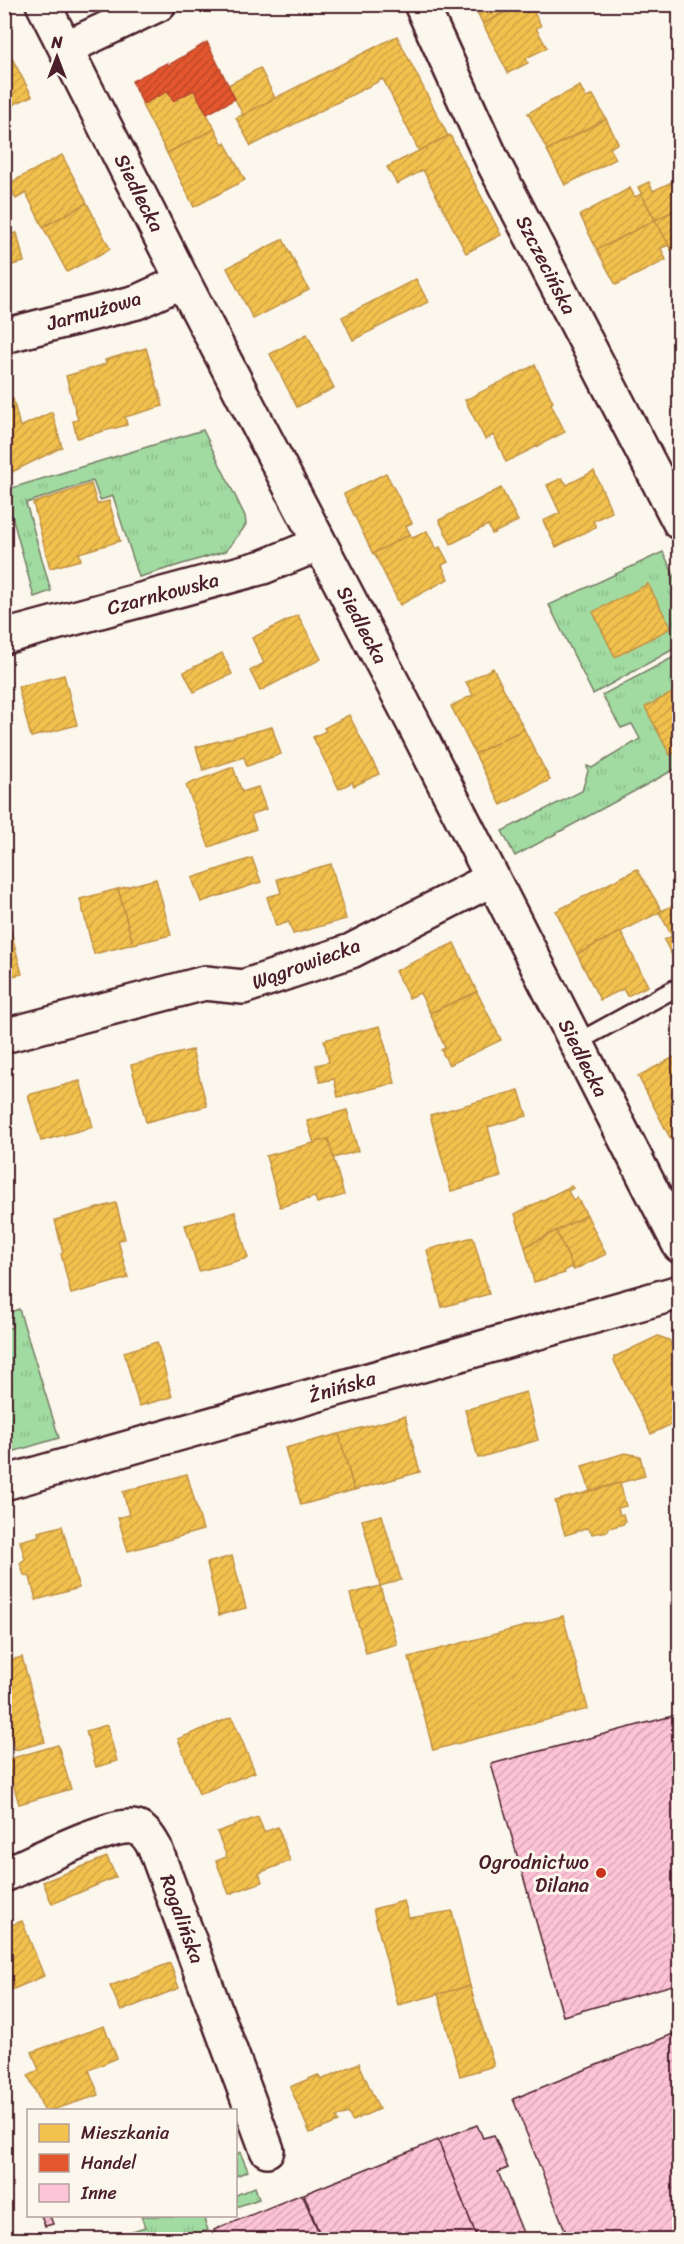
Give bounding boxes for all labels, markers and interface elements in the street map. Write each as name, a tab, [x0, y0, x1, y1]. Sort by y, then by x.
north arrow	[27, 27, 87, 87]
text: N	[50, 28, 63, 57]
street label: Siedlecka	[104, 147, 174, 239]
street label: Szczecińska	[506, 209, 586, 321]
street label: Jarmużowa	[42, 281, 145, 341]
street label: Czarnkowska	[103, 562, 223, 626]
street label: Siedlecka	[327, 579, 397, 671]
street label: Wągrowiecka	[247, 928, 365, 1000]
street label: Siedlecka	[548, 1012, 618, 1104]
street label: Żnińska	[304, 1360, 381, 1413]
place label: Ogrodnictwo Dilana	[479, 1845, 589, 1903]
marker: Ogrodnictwo Dilana	[594, 1866, 608, 1880]
street label: Rogalińska	[150, 1869, 214, 1969]
legend	[27, 2109, 237, 2217]
text: Mieszkania	[81, 2117, 170, 2149]
text: Handel	[81, 2147, 137, 2179]
text: Inne	[80, 2177, 117, 2209]

